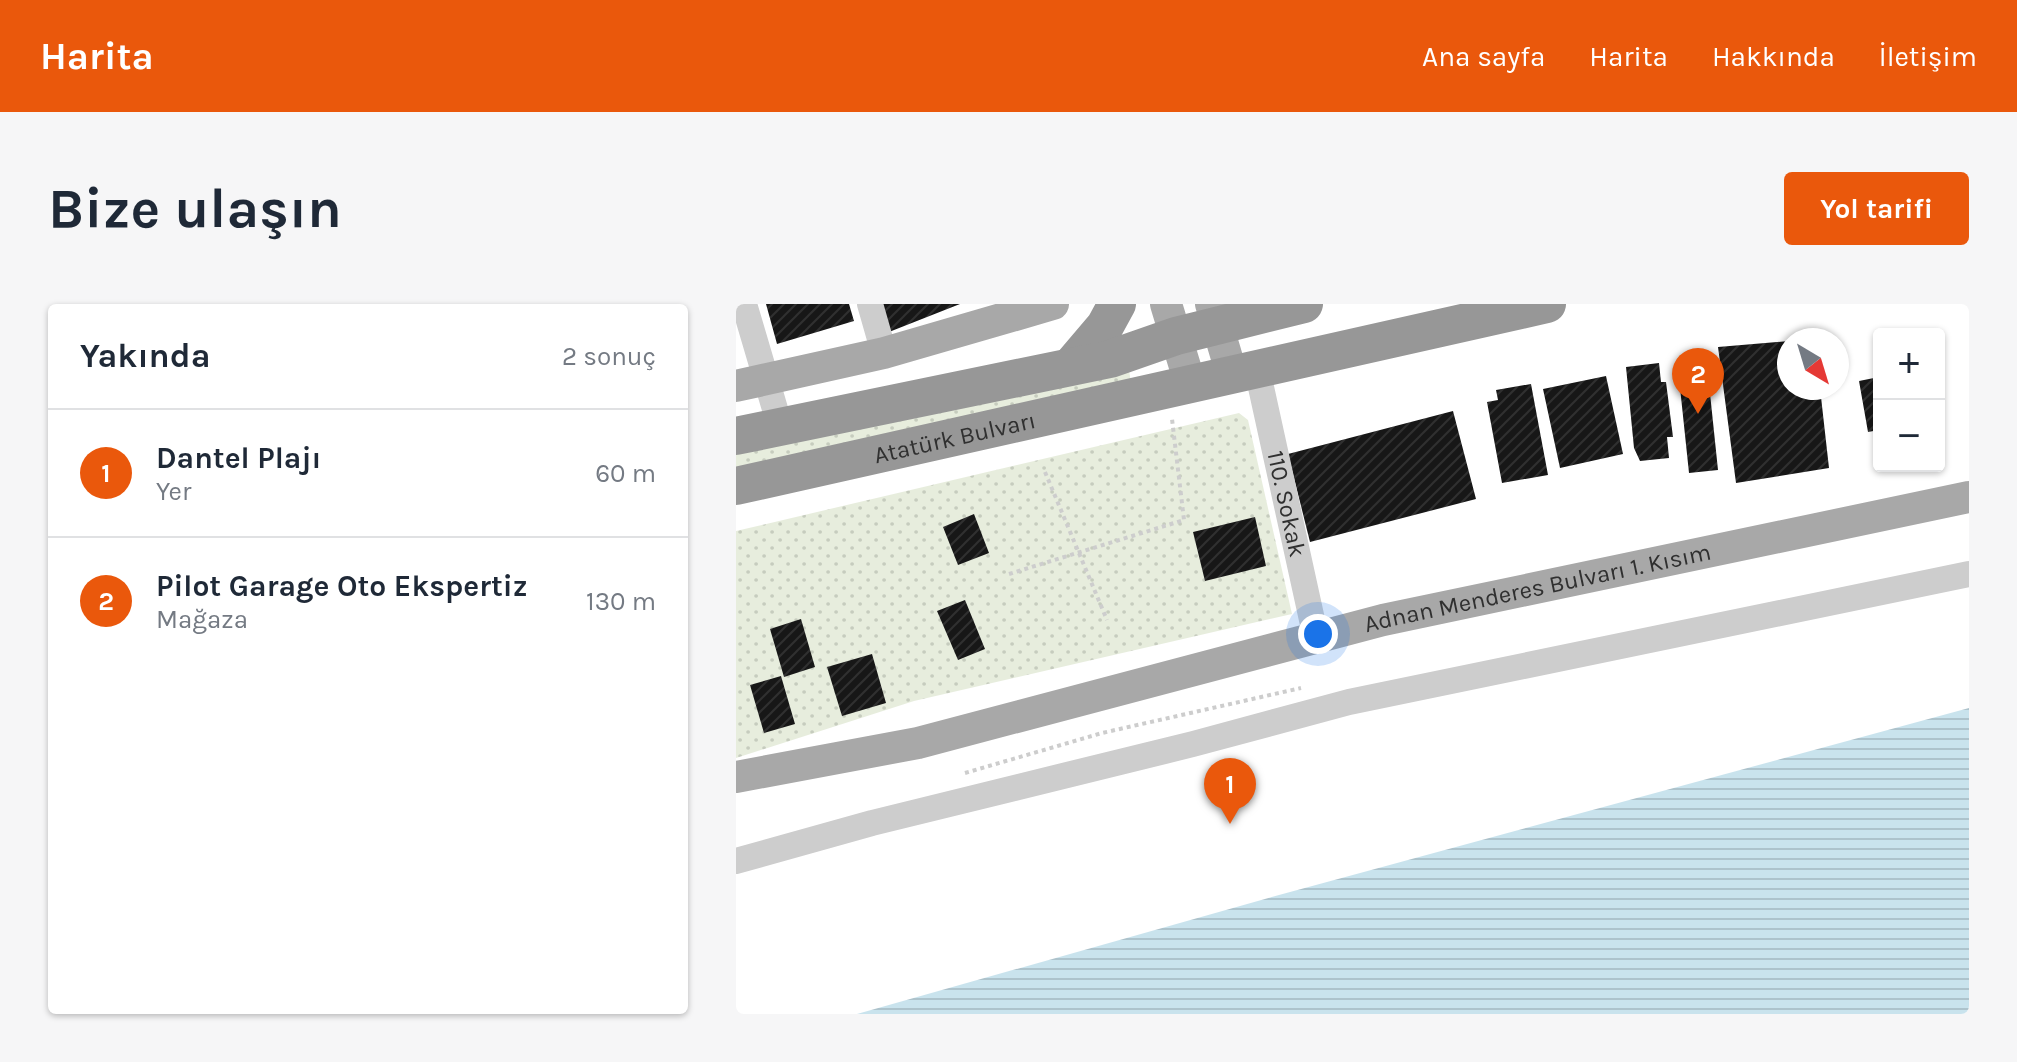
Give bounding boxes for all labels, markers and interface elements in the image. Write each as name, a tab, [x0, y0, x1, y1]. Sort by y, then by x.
text: Harita	[40, 34, 154, 79]
text: Ana sayfa	[1422, 40, 1545, 73]
text: Harita	[1589, 40, 1668, 73]
text: Hakkında	[1712, 40, 1835, 73]
text: İletişim	[1879, 40, 1977, 73]
button: Yol tarifi	[1784, 172, 1969, 245]
text: Bize ulaşın	[48, 176, 342, 241]
north arrow	[1777, 328, 1849, 400]
map controls	[1873, 328, 1945, 472]
button: +	[1873, 328, 1945, 400]
text: Yakında	[80, 336, 211, 376]
text: 2 sonuç	[562, 341, 656, 372]
pin: 2	[1672, 348, 1724, 414]
button: −	[1873, 400, 1945, 472]
street label: Atatürk Bulvarı	[871, 406, 1038, 469]
text: Dantel Plajı	[156, 440, 321, 476]
street label: 110. Sokak	[1261, 448, 1312, 560]
text: 1	[101, 458, 111, 489]
text: 60 m	[595, 458, 656, 489]
text: Yer	[156, 476, 191, 507]
street label: Adnan Menderes Bulvarı 1. Kısım	[1361, 538, 1714, 638]
text: Pilot Garage Oto Ekspertiz	[156, 568, 527, 604]
text: 2	[98, 586, 114, 617]
text: 130 m	[586, 586, 656, 617]
text: Mağaza	[156, 604, 248, 635]
your location	[1298, 614, 1338, 654]
pin: 1	[1204, 758, 1256, 824]

